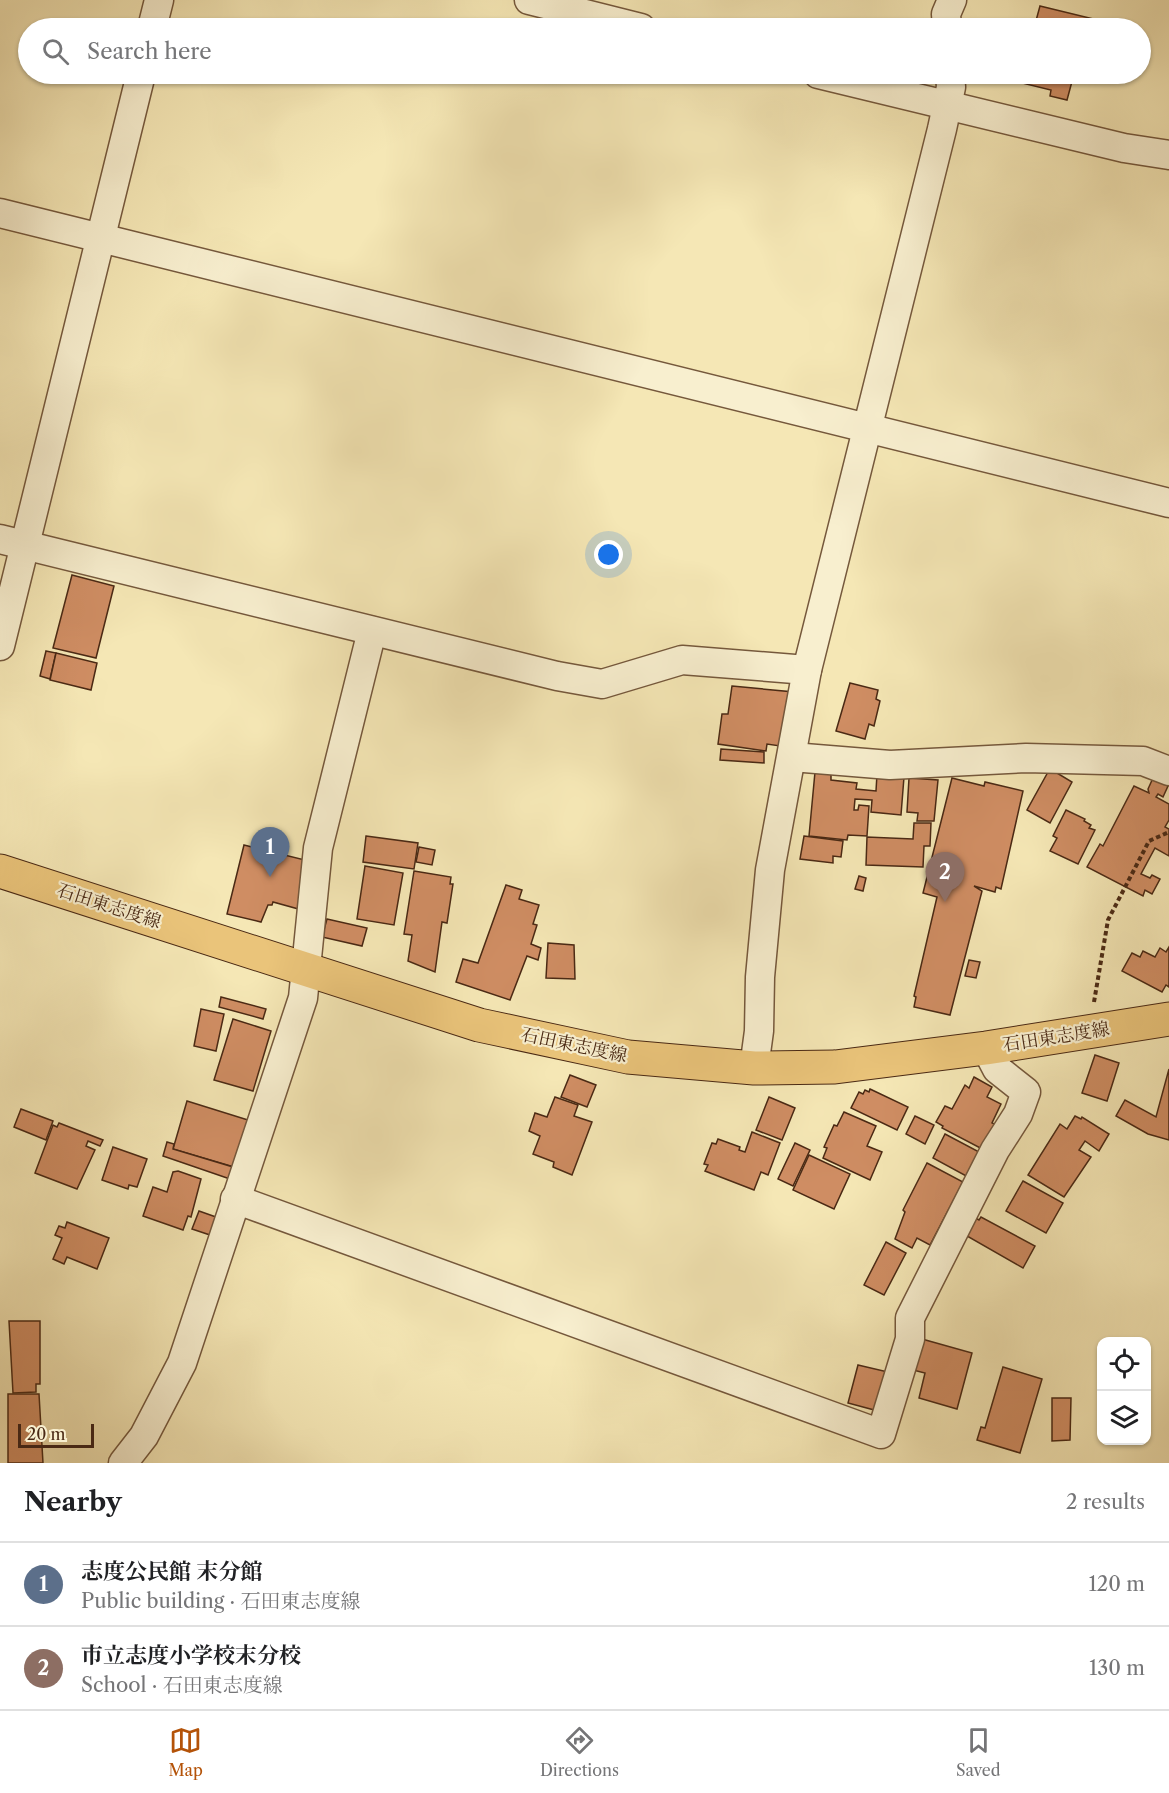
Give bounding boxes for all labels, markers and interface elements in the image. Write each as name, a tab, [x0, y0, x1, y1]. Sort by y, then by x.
search box	[18, 18, 1151, 84]
icon: search	[39, 35, 72, 68]
text: Search here	[87, 38, 212, 65]
your location	[594, 540, 623, 569]
pin: 1	[250, 828, 290, 877]
pin: 2	[926, 852, 964, 902]
street label: 石田東志度線	[54, 879, 164, 933]
street label: 石田東志度線	[1001, 1018, 1111, 1056]
street label: 石田東志度線	[519, 1023, 629, 1067]
map controls	[1097, 1337, 1151, 1445]
button: locate	[1097, 1337, 1151, 1391]
button: layers	[1097, 1391, 1151, 1445]
scale bar	[18, 1421, 94, 1448]
text: 20 m	[27, 1424, 66, 1444]
text: Nearby	[24, 1486, 122, 1518]
text: 2 results	[1066, 1490, 1145, 1514]
text: 志度公民館 末分館	[81, 1558, 263, 1585]
text: 1	[39, 1572, 48, 1596]
text: 120 m	[1088, 1572, 1145, 1596]
text: Public building · 石田東志度線	[81, 1589, 361, 1613]
text: 市立志度小学校末分校	[81, 1642, 301, 1669]
text: 2	[38, 1656, 49, 1680]
text: 130 m	[1089, 1656, 1145, 1680]
text: School · 石田東志度線	[81, 1673, 283, 1697]
tab: Map	[169, 1724, 203, 1780]
tab: Directions	[540, 1724, 619, 1780]
tab: Saved	[956, 1724, 1000, 1780]

